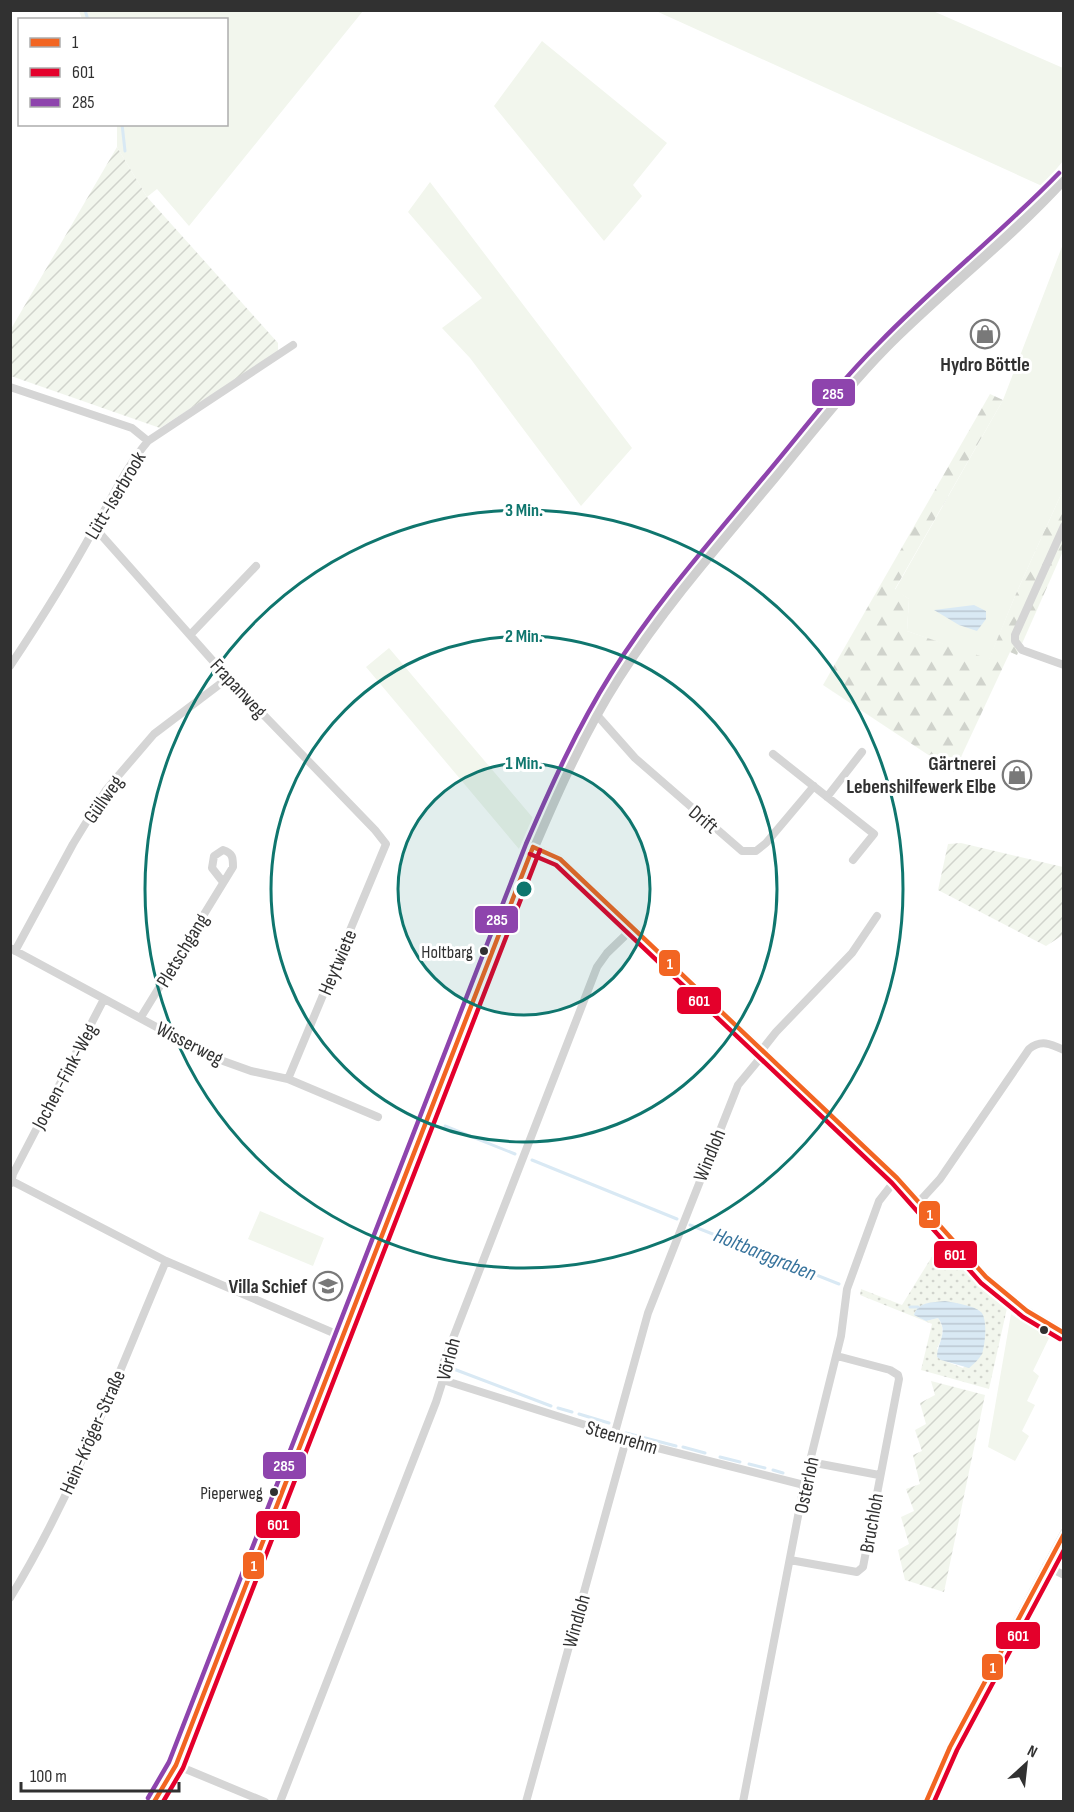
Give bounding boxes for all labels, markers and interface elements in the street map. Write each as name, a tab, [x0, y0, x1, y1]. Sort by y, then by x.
legend	[18, 18, 228, 126]
text: 1	[72, 32, 79, 53]
text: 601	[72, 62, 95, 83]
text: 285	[72, 92, 95, 113]
shop icon: Hydro Böttle	[969, 318, 1001, 350]
place label: Hydro Böttle	[940, 353, 1030, 377]
line badge: 285	[811, 378, 856, 407]
text: 285	[822, 385, 844, 404]
street label: Lütt-Iserbrook	[80, 447, 152, 544]
text: 3 Min.	[505, 500, 543, 521]
text: 2 Min.	[505, 626, 543, 647]
street label: Frapanweg	[205, 654, 272, 723]
place label: Gärtnerei Lebenshilfewerk Elbe	[846, 752, 996, 799]
text: 1 Min.	[505, 753, 543, 774]
shop icon: Gärtnerei Lebenshilfewerk Elbe	[1001, 759, 1033, 791]
street label: Güllweg	[79, 771, 129, 828]
street label: Drift	[684, 801, 723, 839]
centre of rings	[514, 879, 534, 899]
line badge: 285	[474, 905, 519, 934]
street label: Pletschgang	[152, 909, 214, 992]
text: 285	[486, 911, 508, 930]
street label: Heytwiete	[313, 926, 362, 999]
place label: Holtbarg	[421, 942, 473, 963]
marker: Holtbarg	[478, 945, 490, 957]
line badge: 1	[658, 949, 681, 977]
text: 1	[667, 955, 674, 974]
line badge: 601	[676, 986, 722, 1015]
text: 601	[688, 992, 710, 1011]
street label: Wisserweg	[152, 1017, 227, 1071]
street label: Jochen-Fink-Weg	[27, 1020, 103, 1134]
street label: Windloh	[689, 1126, 731, 1185]
line badge: 1	[918, 1200, 941, 1229]
text: 1	[927, 1206, 934, 1225]
water label: Holtbarggraben	[710, 1223, 820, 1286]
line badge: 601	[933, 1240, 978, 1269]
text: 601	[944, 1246, 966, 1265]
school or university icon: Villa Schief	[312, 1270, 344, 1302]
place label: Villa Schief	[229, 1275, 308, 1299]
unlabelled marker	[1038, 1324, 1050, 1336]
street label: Vörloh	[432, 1335, 466, 1383]
street label: Hein-Kröger-Straße	[55, 1367, 131, 1498]
street label: Steenrehm	[583, 1416, 661, 1460]
line badge: 285	[262, 1451, 307, 1480]
street label: Osterloh	[789, 1455, 825, 1516]
text: 285	[273, 1457, 295, 1476]
place label: Pieperweg	[200, 1483, 263, 1504]
marker: Pieperweg	[268, 1486, 280, 1498]
street label: Bruchloh	[855, 1491, 889, 1555]
line badge: 601	[255, 1510, 301, 1539]
text: 601	[267, 1516, 289, 1535]
line badge: 1	[242, 1551, 265, 1580]
text: 1	[251, 1557, 258, 1576]
street label: Windloh	[558, 1592, 596, 1651]
line badge: 601	[995, 1621, 1041, 1650]
text: 601	[1007, 1627, 1029, 1646]
line badge: 1	[981, 1653, 1004, 1681]
text: 1	[990, 1659, 997, 1678]
north arrow	[996, 1734, 1056, 1794]
text: N	[1024, 1742, 1040, 1762]
scale bar	[21, 1755, 178, 1793]
text: 100 m	[30, 1766, 67, 1787]

